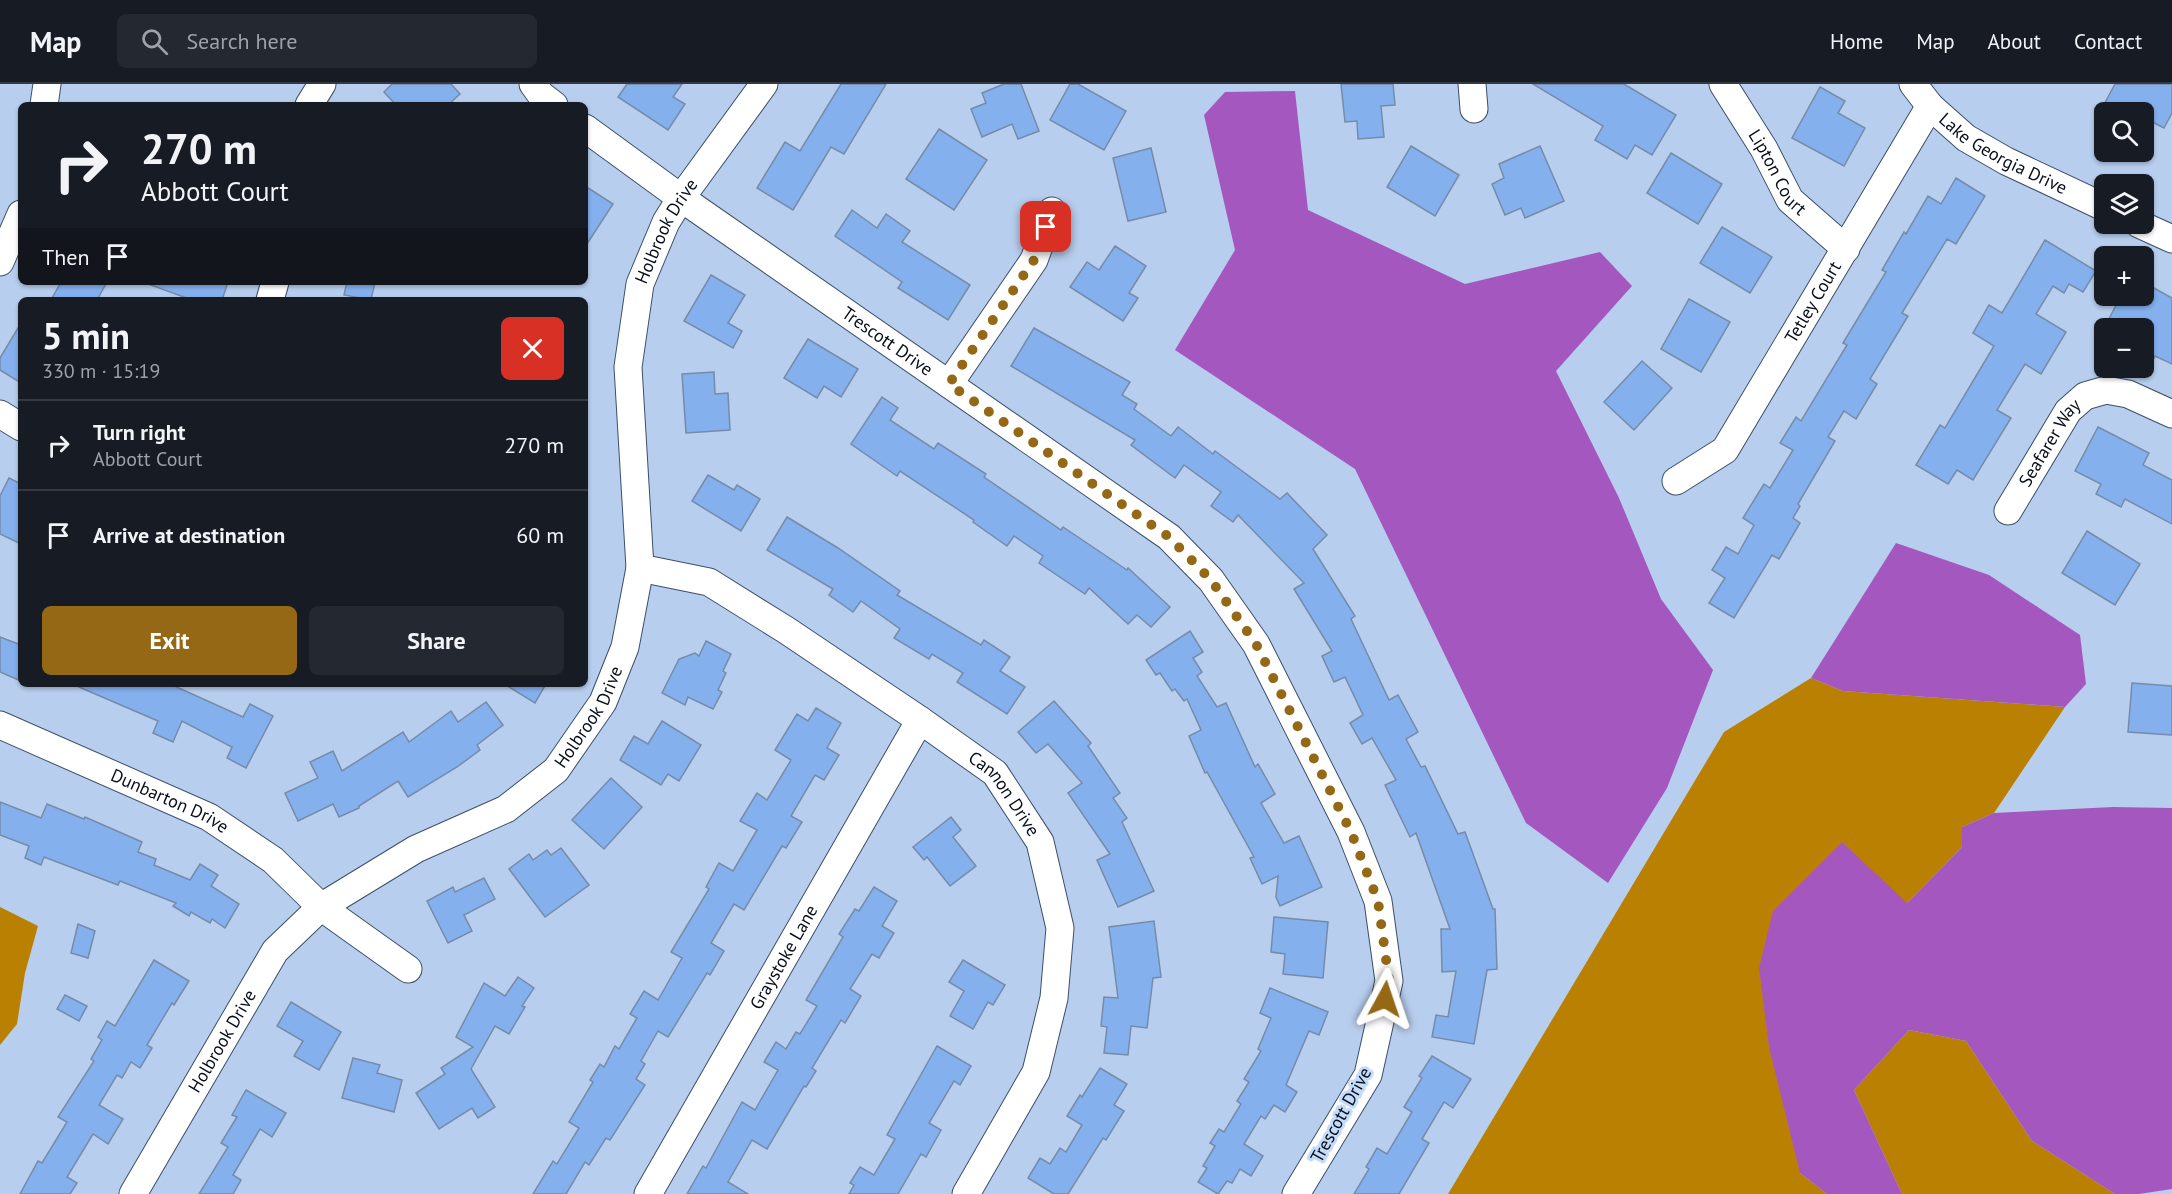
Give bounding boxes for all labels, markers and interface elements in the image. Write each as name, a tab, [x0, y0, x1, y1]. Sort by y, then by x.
search box	[117, 14, 537, 68]
text: Map	[30, 23, 81, 60]
icon: search	[138, 25, 171, 58]
text: Search here	[186, 27, 297, 55]
text: Home	[1830, 28, 1883, 55]
text: Map	[1916, 28, 1955, 55]
text: About	[1988, 28, 2041, 55]
text: Contact	[2074, 28, 2142, 55]
map controls	[2094, 102, 2154, 378]
button: search	[2094, 102, 2154, 162]
street label: Lake Georgia Drive	[1935, 108, 2071, 199]
text: 270 m	[141, 121, 257, 176]
street label: Lipton Court	[1744, 125, 1811, 220]
icon: right	[42, 126, 120, 204]
text: Abbott Court	[141, 174, 289, 208]
street label: Holbrook Drive	[629, 174, 702, 287]
button: layers	[2094, 174, 2154, 234]
pin	[1020, 201, 1071, 252]
icon: arrive	[1029, 210, 1062, 243]
icon: arrive	[101, 240, 134, 273]
text: Then	[42, 243, 89, 271]
button: +	[2094, 246, 2154, 306]
street label: Tetley Court	[1779, 257, 1846, 347]
street label: Trescott Drive	[838, 301, 938, 381]
text: 5 min	[42, 312, 130, 359]
button: close	[501, 317, 564, 380]
button: −	[2094, 318, 2154, 378]
text: 330 m · 15:19	[42, 358, 160, 384]
street label: Seafarer Way	[2013, 393, 2086, 491]
text: Turn right	[93, 418, 185, 446]
icon: right	[42, 429, 75, 462]
text: 270 m	[504, 431, 564, 459]
text: Abbott Court	[93, 446, 202, 472]
icon: arrive	[42, 519, 75, 552]
text: Arrive at destination	[93, 521, 285, 549]
text: 60 m	[516, 521, 564, 549]
button: Exit	[42, 606, 297, 675]
button: Share	[309, 606, 564, 675]
street label: Holbrook Drive	[549, 662, 627, 772]
street label: Cannon Drive	[964, 746, 1045, 840]
street label: Dunbarton Drive	[108, 763, 233, 838]
street label: Graystoke Lane	[744, 901, 823, 1013]
position arrow	[1353, 967, 1417, 1031]
street label: Holbrook Drive	[183, 985, 261, 1097]
street label: Trescott Drive	[1305, 1063, 1376, 1167]

